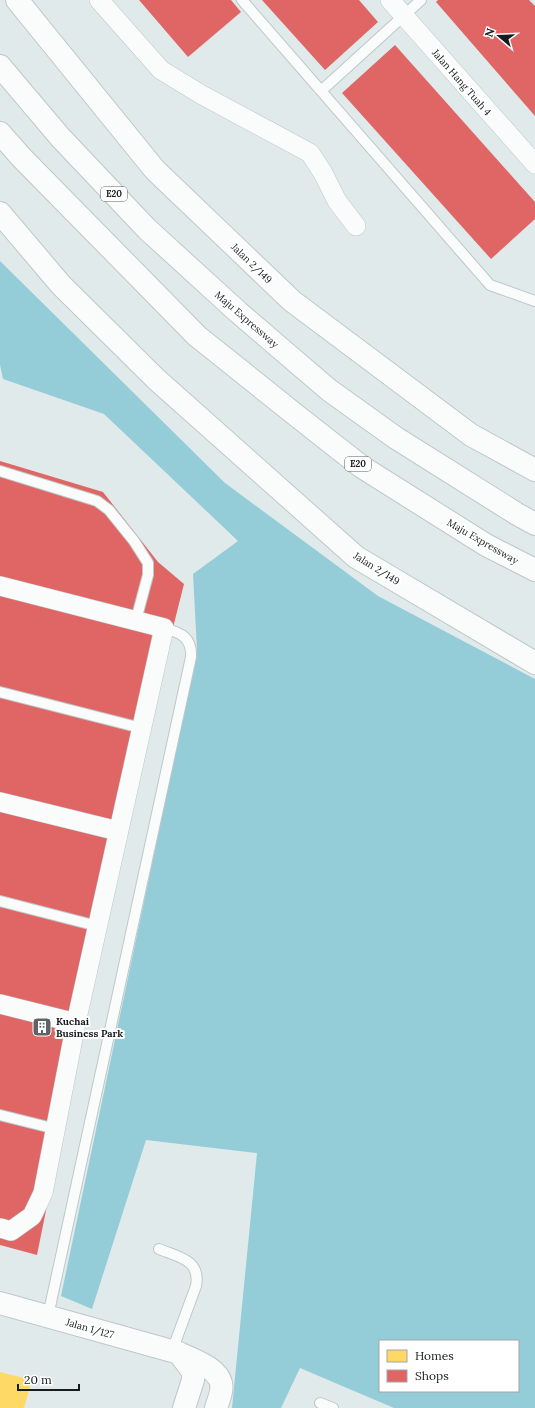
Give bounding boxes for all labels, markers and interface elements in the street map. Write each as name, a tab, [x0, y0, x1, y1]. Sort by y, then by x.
north arrow	[479, 16, 519, 56]
text: N	[482, 26, 498, 39]
street label: Jalan Hang Tuah 4	[429, 46, 494, 119]
road number: E20	[101, 187, 127, 201]
street label: Jalan 2/149	[228, 240, 275, 286]
street label: Maju Expressway	[212, 288, 282, 351]
road number: E20	[345, 457, 371, 471]
street label: Maju Expressway	[445, 516, 521, 567]
street label: Jalan 2/149	[350, 549, 402, 588]
place label: Kuchai Business Park	[56, 1015, 123, 1040]
building icon: Kuchai Business Park	[31, 1016, 53, 1038]
street label: Jalan 1/127	[63, 1315, 116, 1342]
legend	[379, 1340, 519, 1392]
text: Homes	[415, 1348, 454, 1363]
scale bar	[18, 1366, 79, 1392]
text: Shops	[415, 1368, 449, 1383]
text: 20 m	[24, 1372, 52, 1387]

